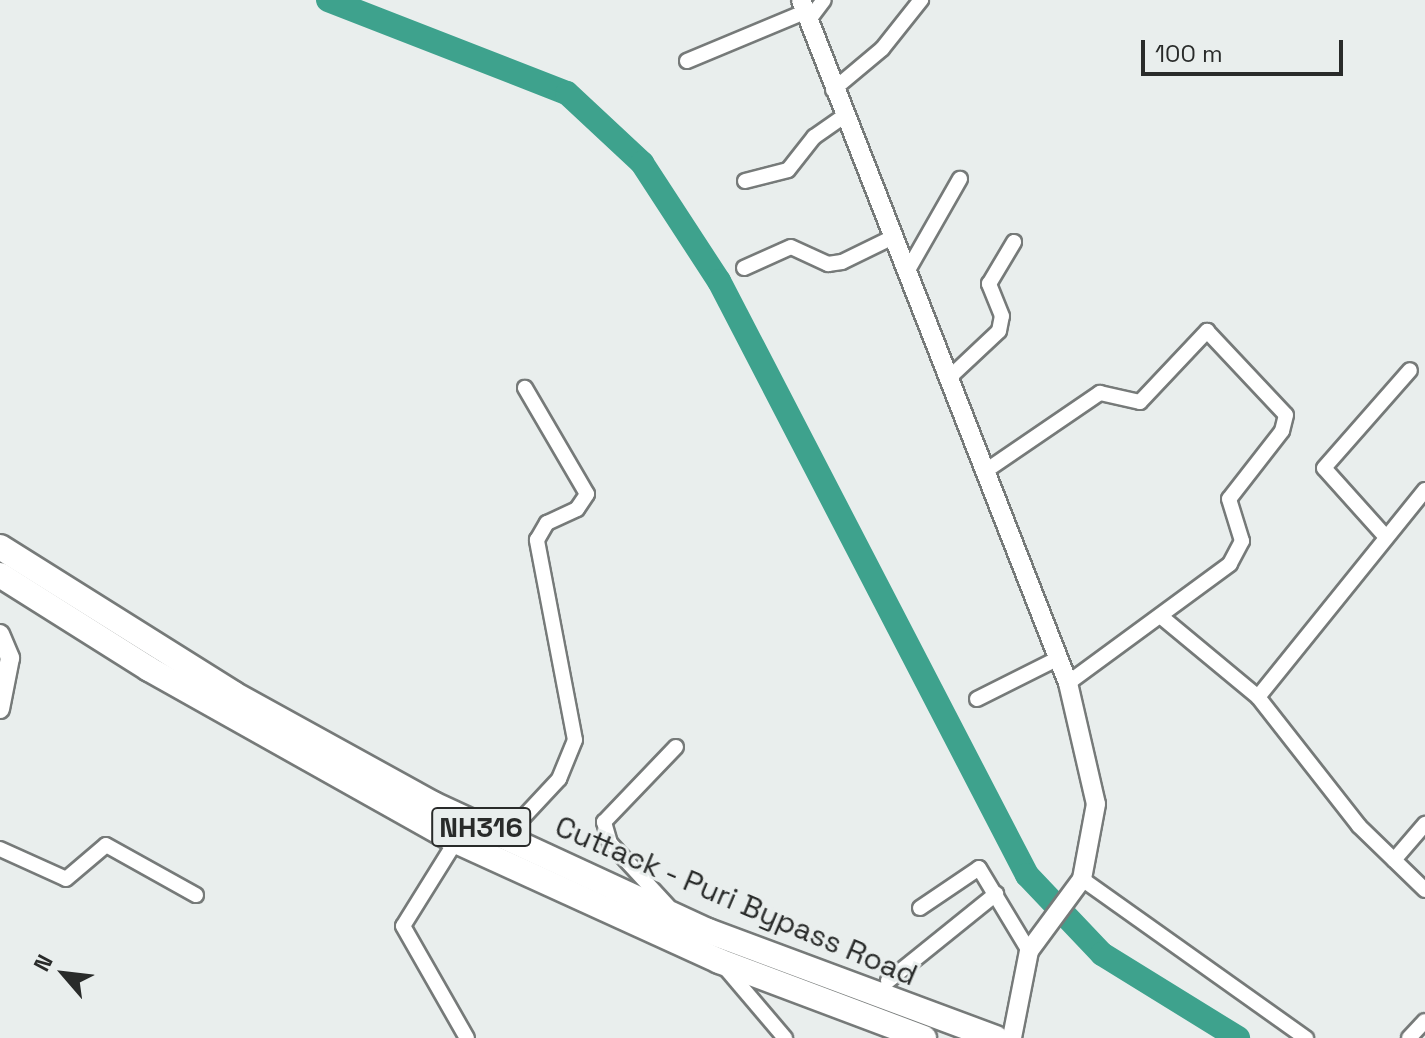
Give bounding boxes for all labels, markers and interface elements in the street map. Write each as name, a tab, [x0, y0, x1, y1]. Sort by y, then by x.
scale bar	[1145, 24, 1347, 74]
text: 100 m	[1155, 38, 1223, 69]
road number: NH316	[431, 803, 531, 851]
street label: Cuttack - Puri Bypass Road	[549, 808, 923, 994]
north arrow	[24, 934, 104, 1014]
text: N	[27, 950, 59, 976]

